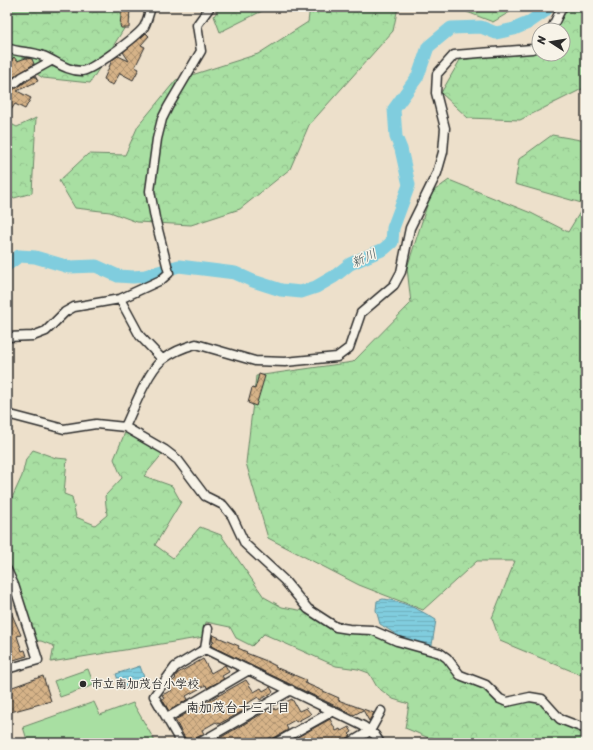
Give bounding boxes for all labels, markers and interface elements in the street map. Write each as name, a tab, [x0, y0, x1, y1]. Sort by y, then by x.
north arrow	[531, 22, 571, 62]
text: N	[531, 34, 552, 47]
water label: 新川	[347, 242, 381, 274]
place label: 市立南加茂台小学校	[91, 673, 199, 695]
marker: 市立南加茂台小学校	[78, 679, 88, 689]
district label: 南加茂台十三丁目	[186, 696, 290, 719]

